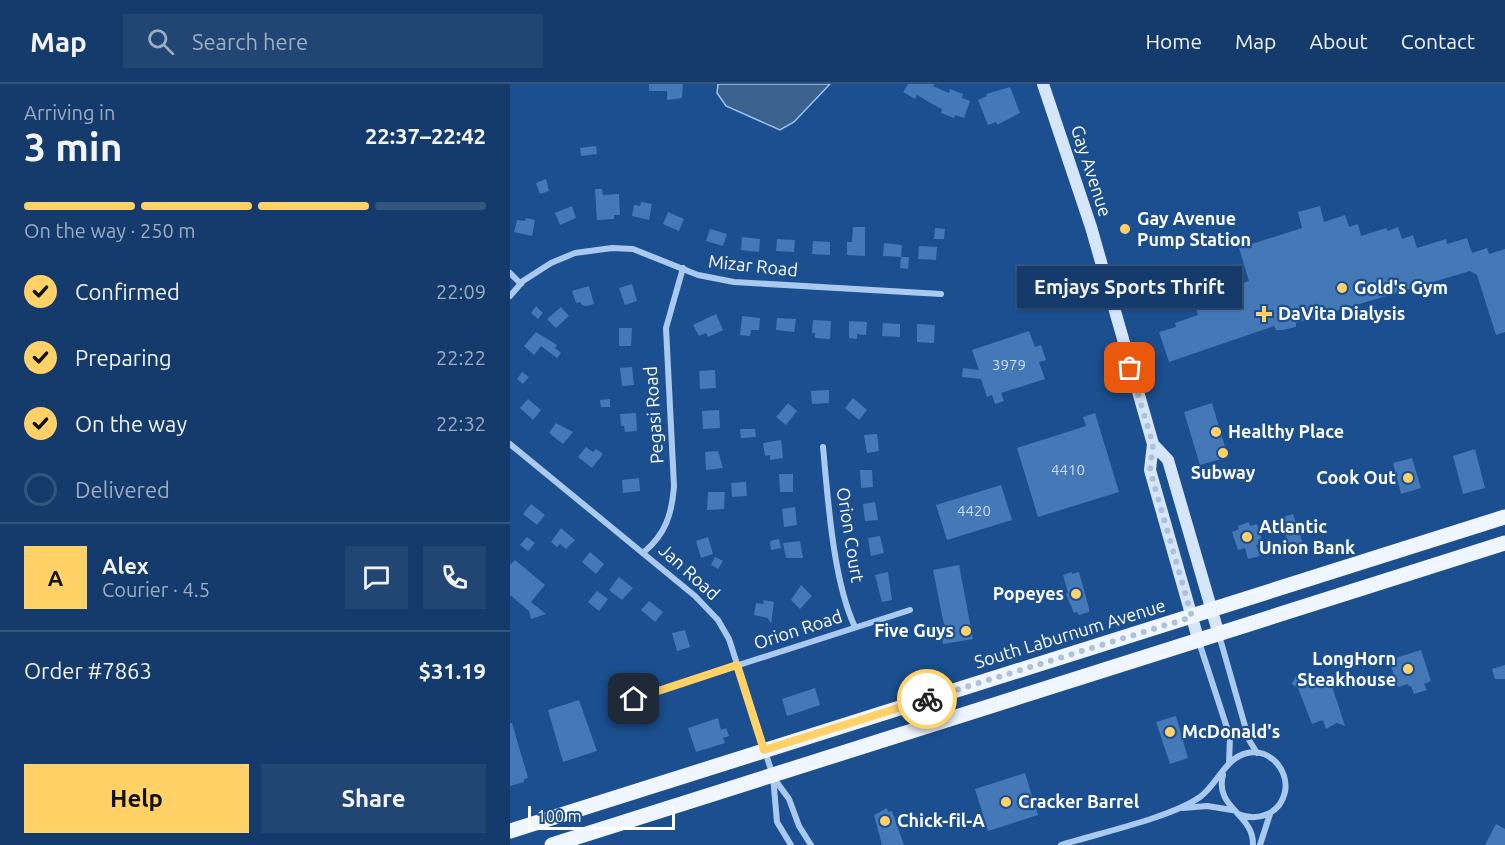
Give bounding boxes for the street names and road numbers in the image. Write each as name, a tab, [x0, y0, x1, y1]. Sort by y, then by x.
street label: Gay Avenue	[1068, 123, 1116, 219]
street label: Mizar Road	[707, 250, 799, 280]
street label: Pegasi Road	[640, 366, 666, 465]
street label: Orion Court	[834, 486, 868, 584]
street label: Jan Road	[655, 539, 724, 603]
street label: South Laburnum Avenue	[972, 594, 1168, 672]
street label: Orion Road	[751, 605, 844, 653]

